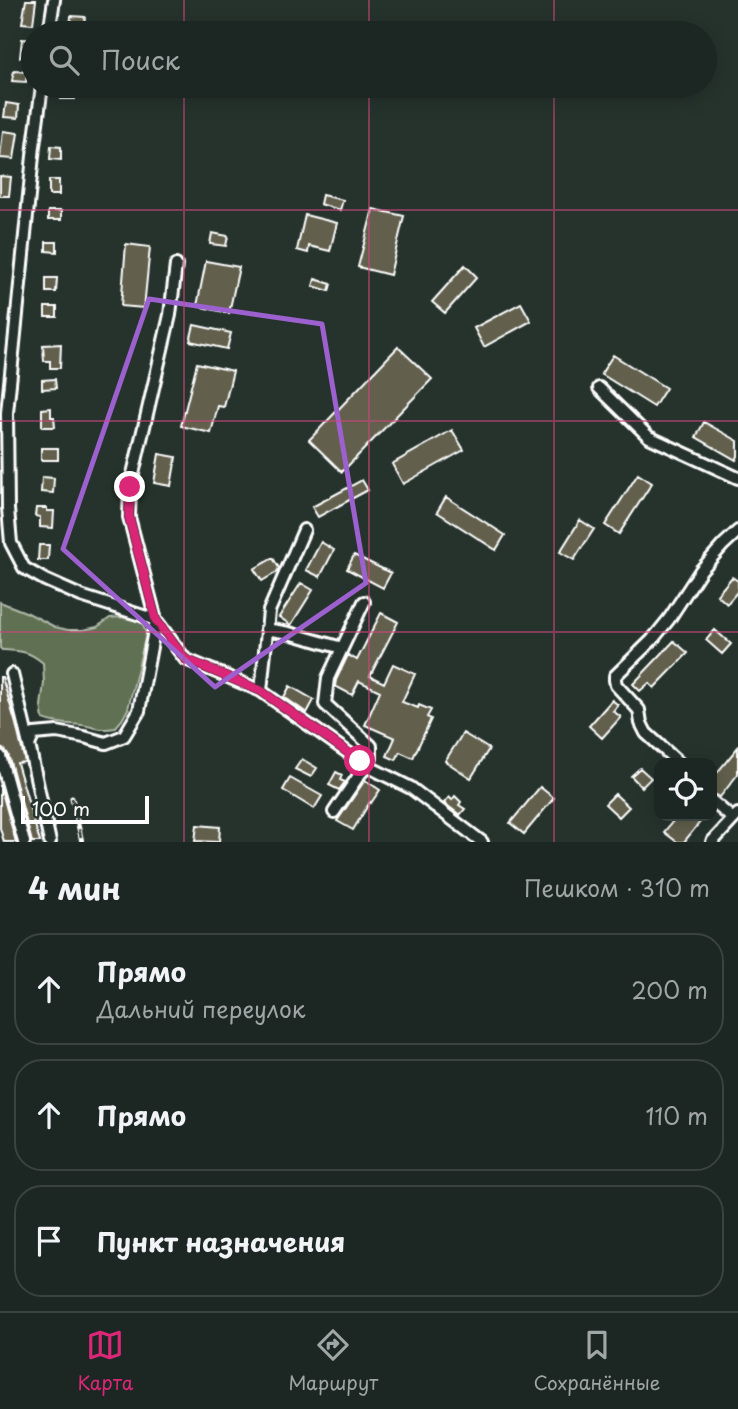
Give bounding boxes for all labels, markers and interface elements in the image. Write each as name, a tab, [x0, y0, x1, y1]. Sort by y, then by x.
search box	[21, 21, 717, 98]
text: Поиск	[101, 40, 180, 79]
icon: search	[45, 41, 83, 79]
route end	[114, 471, 145, 502]
route start	[344, 745, 375, 776]
map controls	[654, 758, 717, 821]
button: locate	[654, 758, 717, 821]
scale bar	[21, 793, 149, 825]
text: 100 m	[32, 794, 90, 822]
text: 4 мин	[28, 865, 121, 910]
text: Пешком · 310 m	[524, 870, 710, 905]
text: Прямо	[97, 952, 186, 991]
icon: ahead	[30, 970, 68, 1008]
text: 200 m	[631, 972, 708, 1007]
text: Дальний переулок	[97, 991, 305, 1026]
icon: ahead	[30, 1096, 68, 1134]
text: Прямо	[97, 1096, 186, 1135]
text: 110 m	[646, 1098, 708, 1133]
icon: arrive	[30, 1222, 68, 1260]
text: Пункт назначения	[97, 1222, 345, 1261]
tab: Карта	[78, 1326, 133, 1396]
tab: Маршрут	[288, 1326, 378, 1396]
tab: Сохранённые	[533, 1326, 660, 1396]

